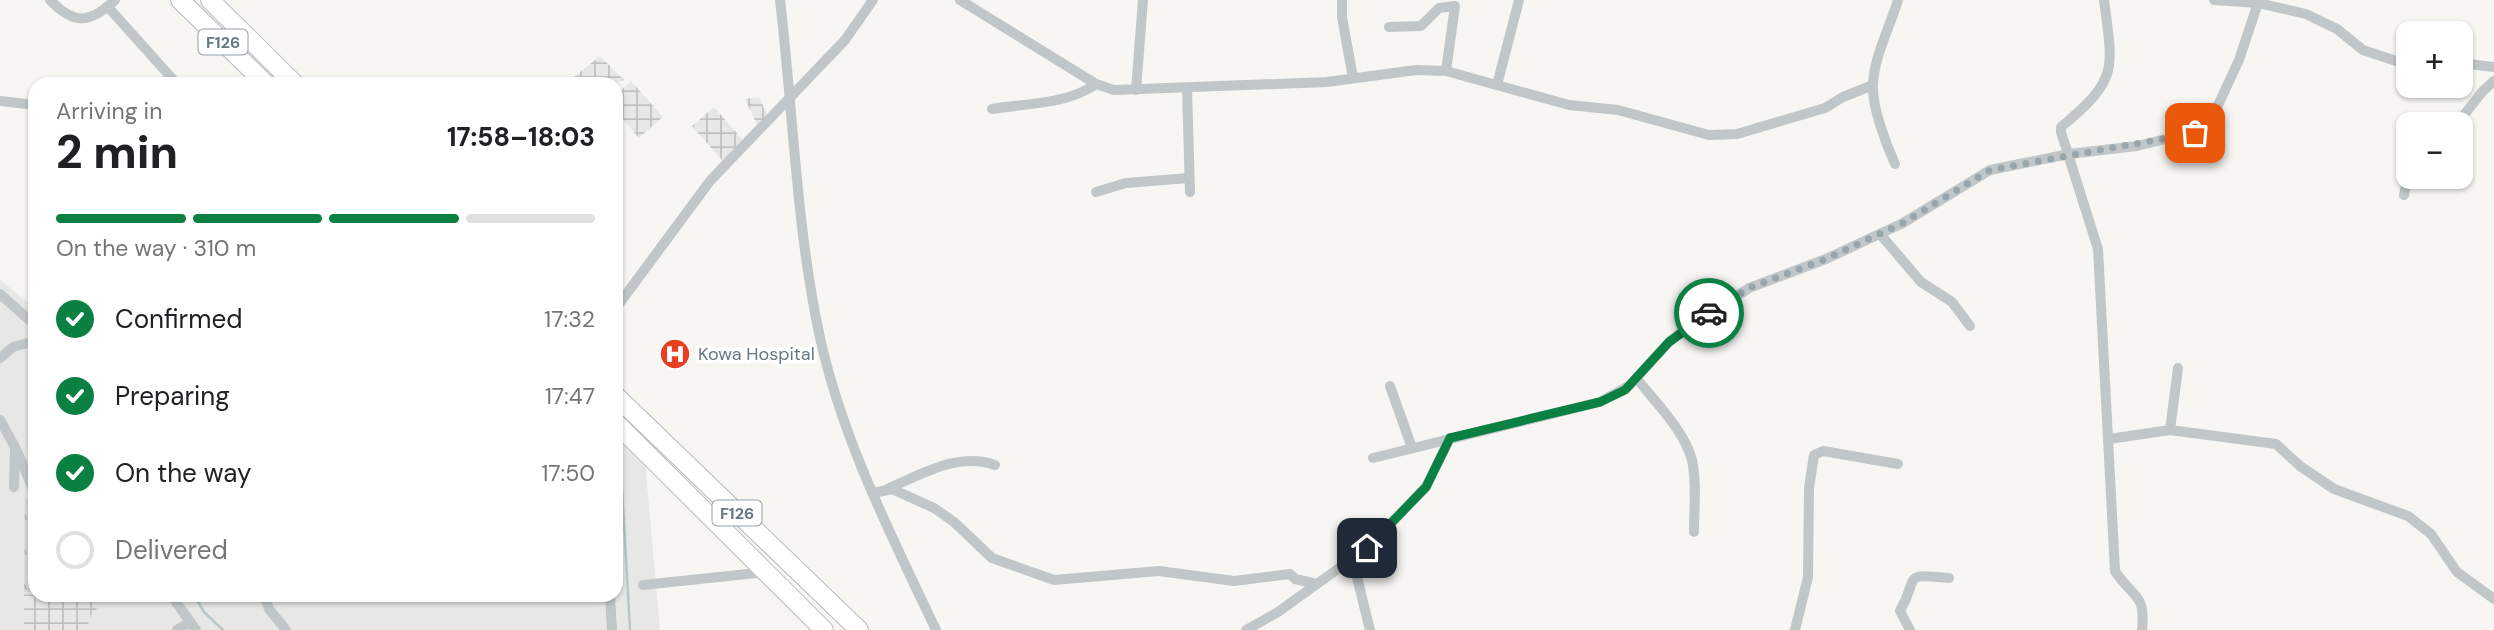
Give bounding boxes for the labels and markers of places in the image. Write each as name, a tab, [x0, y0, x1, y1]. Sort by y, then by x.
pin	[2165, 103, 2225, 163]
hospital icon: Kowa Hospital	[658, 337, 692, 371]
place label: Kowa Hospital	[698, 342, 815, 366]
pin	[1337, 518, 1397, 578]

